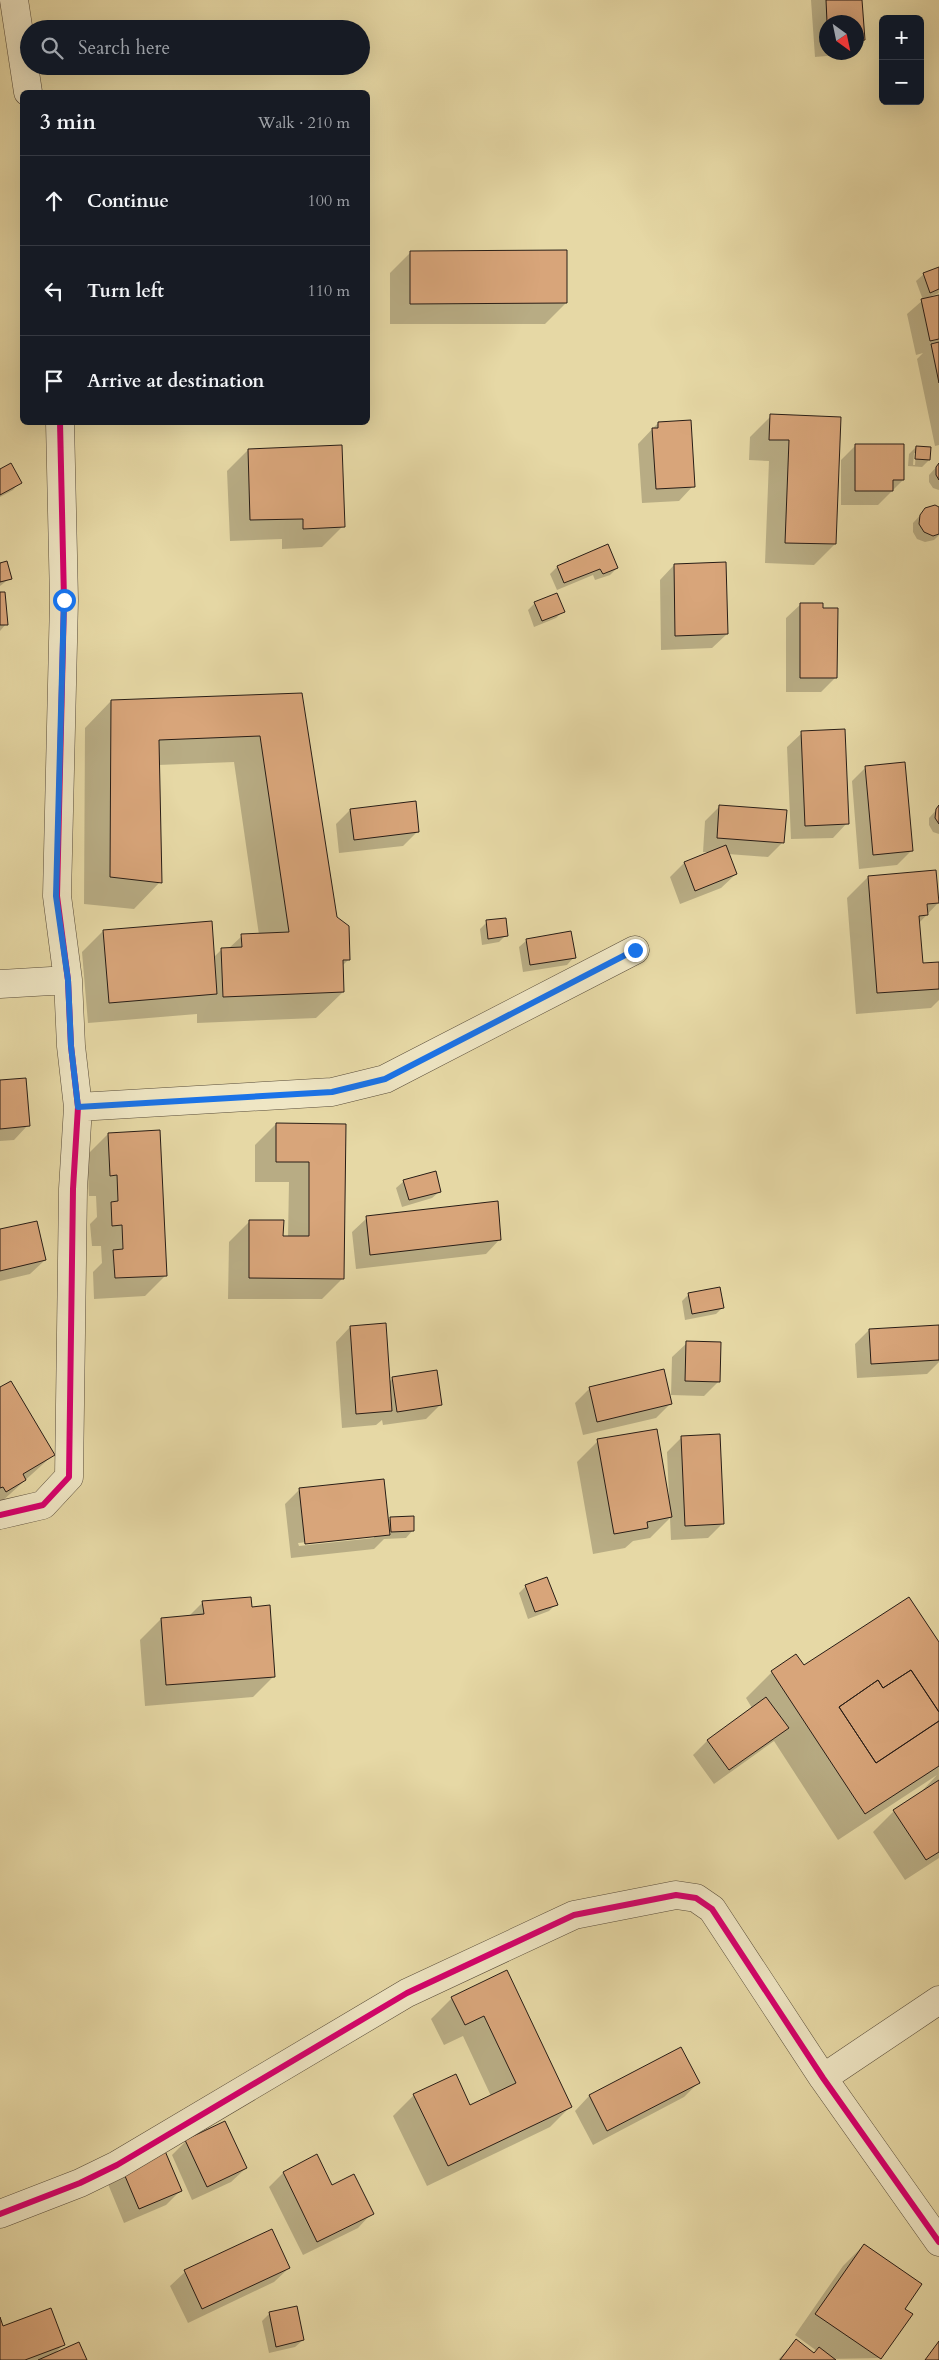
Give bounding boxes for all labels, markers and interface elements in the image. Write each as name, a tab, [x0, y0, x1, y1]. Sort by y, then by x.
north arrow	[819, 15, 864, 60]
map controls	[879, 15, 924, 105]
button: +	[879, 15, 924, 60]
search box	[20, 20, 370, 75]
icon: search	[38, 34, 66, 62]
text: Search here	[78, 35, 170, 61]
button: −	[879, 60, 924, 105]
text: 3 min	[40, 108, 96, 137]
text: Walk · 210 m	[258, 112, 350, 134]
icon: ahead	[40, 187, 68, 215]
text: Continue	[87, 188, 169, 214]
text: 100 m	[308, 190, 350, 212]
icon: left	[40, 277, 68, 305]
text: Turn left	[87, 278, 164, 304]
text: 110 m	[308, 280, 350, 302]
icon: arrive	[40, 367, 68, 395]
text: Arrive at destination	[87, 368, 264, 394]
route start	[53, 589, 76, 612]
route end	[624, 939, 647, 962]

